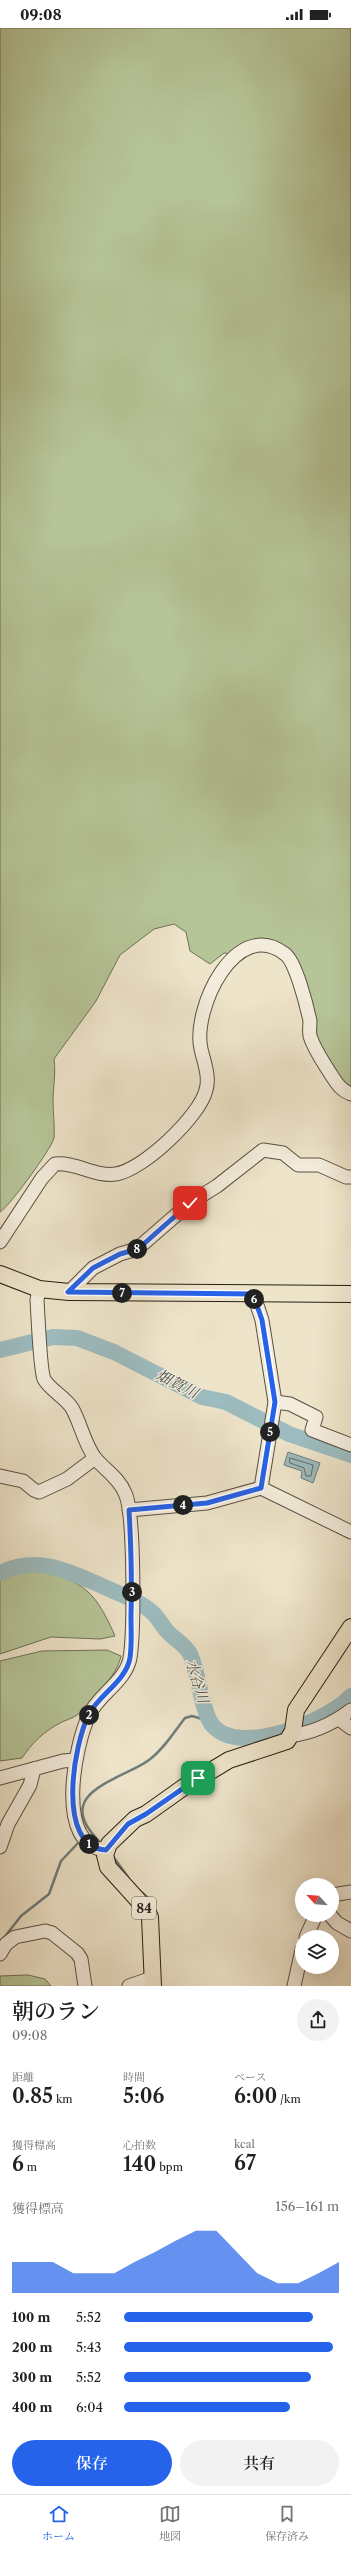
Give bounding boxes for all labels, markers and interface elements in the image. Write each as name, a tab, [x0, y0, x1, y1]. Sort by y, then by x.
text: 09:08	[20, 5, 62, 24]
pin	[173, 1186, 207, 1220]
icon: check	[179, 1192, 201, 1214]
pin: 8	[127, 1239, 147, 1259]
text: 8	[134, 1242, 140, 1256]
pin: 7	[112, 1283, 132, 1303]
text: 7	[119, 1286, 125, 1300]
pin: 6	[244, 1289, 264, 1309]
text: 6	[251, 1292, 257, 1306]
water label: 畑賀川	[153, 1365, 203, 1403]
pin: 5	[260, 1422, 280, 1442]
text: 5	[267, 1425, 273, 1439]
pin: 4	[173, 1495, 193, 1515]
text: 4	[180, 1498, 186, 1512]
pin: 3	[122, 1582, 142, 1602]
text: 3	[129, 1585, 135, 1599]
water label: 水谷川	[182, 1657, 214, 1707]
pin: 2	[79, 1705, 99, 1725]
text: 2	[86, 1708, 92, 1722]
pin	[181, 1761, 215, 1795]
icon: arrive	[187, 1767, 209, 1789]
pin: 1	[79, 1834, 99, 1854]
text: 1	[87, 1837, 91, 1851]
north arrow	[295, 1878, 339, 1922]
map controls	[295, 1878, 339, 1974]
road number: 84	[132, 1897, 156, 1919]
button: layers	[295, 1930, 339, 1974]
text: 朝のラン	[12, 1998, 100, 2025]
button: share	[297, 1999, 339, 2041]
text: 09:08	[12, 2027, 47, 2043]
text: 距離	[12, 2070, 34, 2084]
text: 時間	[123, 2070, 145, 2084]
text: ペース	[234, 2070, 266, 2084]
text: 0.85	[12, 2084, 53, 2108]
text: 5:06	[123, 2084, 164, 2108]
text: 6:00	[234, 2084, 277, 2108]
text: km	[53, 2092, 73, 2106]
text: /km	[277, 2092, 301, 2106]
text: kcal	[234, 2137, 255, 2151]
text: 獲得標高	[12, 2138, 56, 2152]
text: 心拍数	[123, 2138, 156, 2152]
text: 67	[234, 2151, 256, 2175]
text: 6	[12, 2152, 24, 2176]
text: 140	[123, 2152, 156, 2176]
text: m	[24, 2160, 37, 2174]
text: bpm	[156, 2160, 183, 2174]
text: 156–161 m	[275, 2198, 339, 2214]
text: 獲得標高	[12, 2200, 64, 2216]
text: 100 m	[12, 2309, 51, 2325]
text: 5:52	[76, 2309, 101, 2325]
text: 200 m	[12, 2339, 52, 2355]
text: 5:43	[76, 2339, 101, 2355]
text: 300 m	[12, 2369, 52, 2385]
text: 5:52	[76, 2369, 101, 2385]
text: 400 m	[12, 2399, 52, 2415]
text: 6:04	[76, 2399, 103, 2415]
button: 保存	[12, 2440, 172, 2486]
button: 共有	[180, 2440, 339, 2486]
tab: ホーム	[42, 2503, 75, 2543]
tab: 地図	[159, 2503, 181, 2543]
tab: 保存済み	[265, 2503, 309, 2543]

